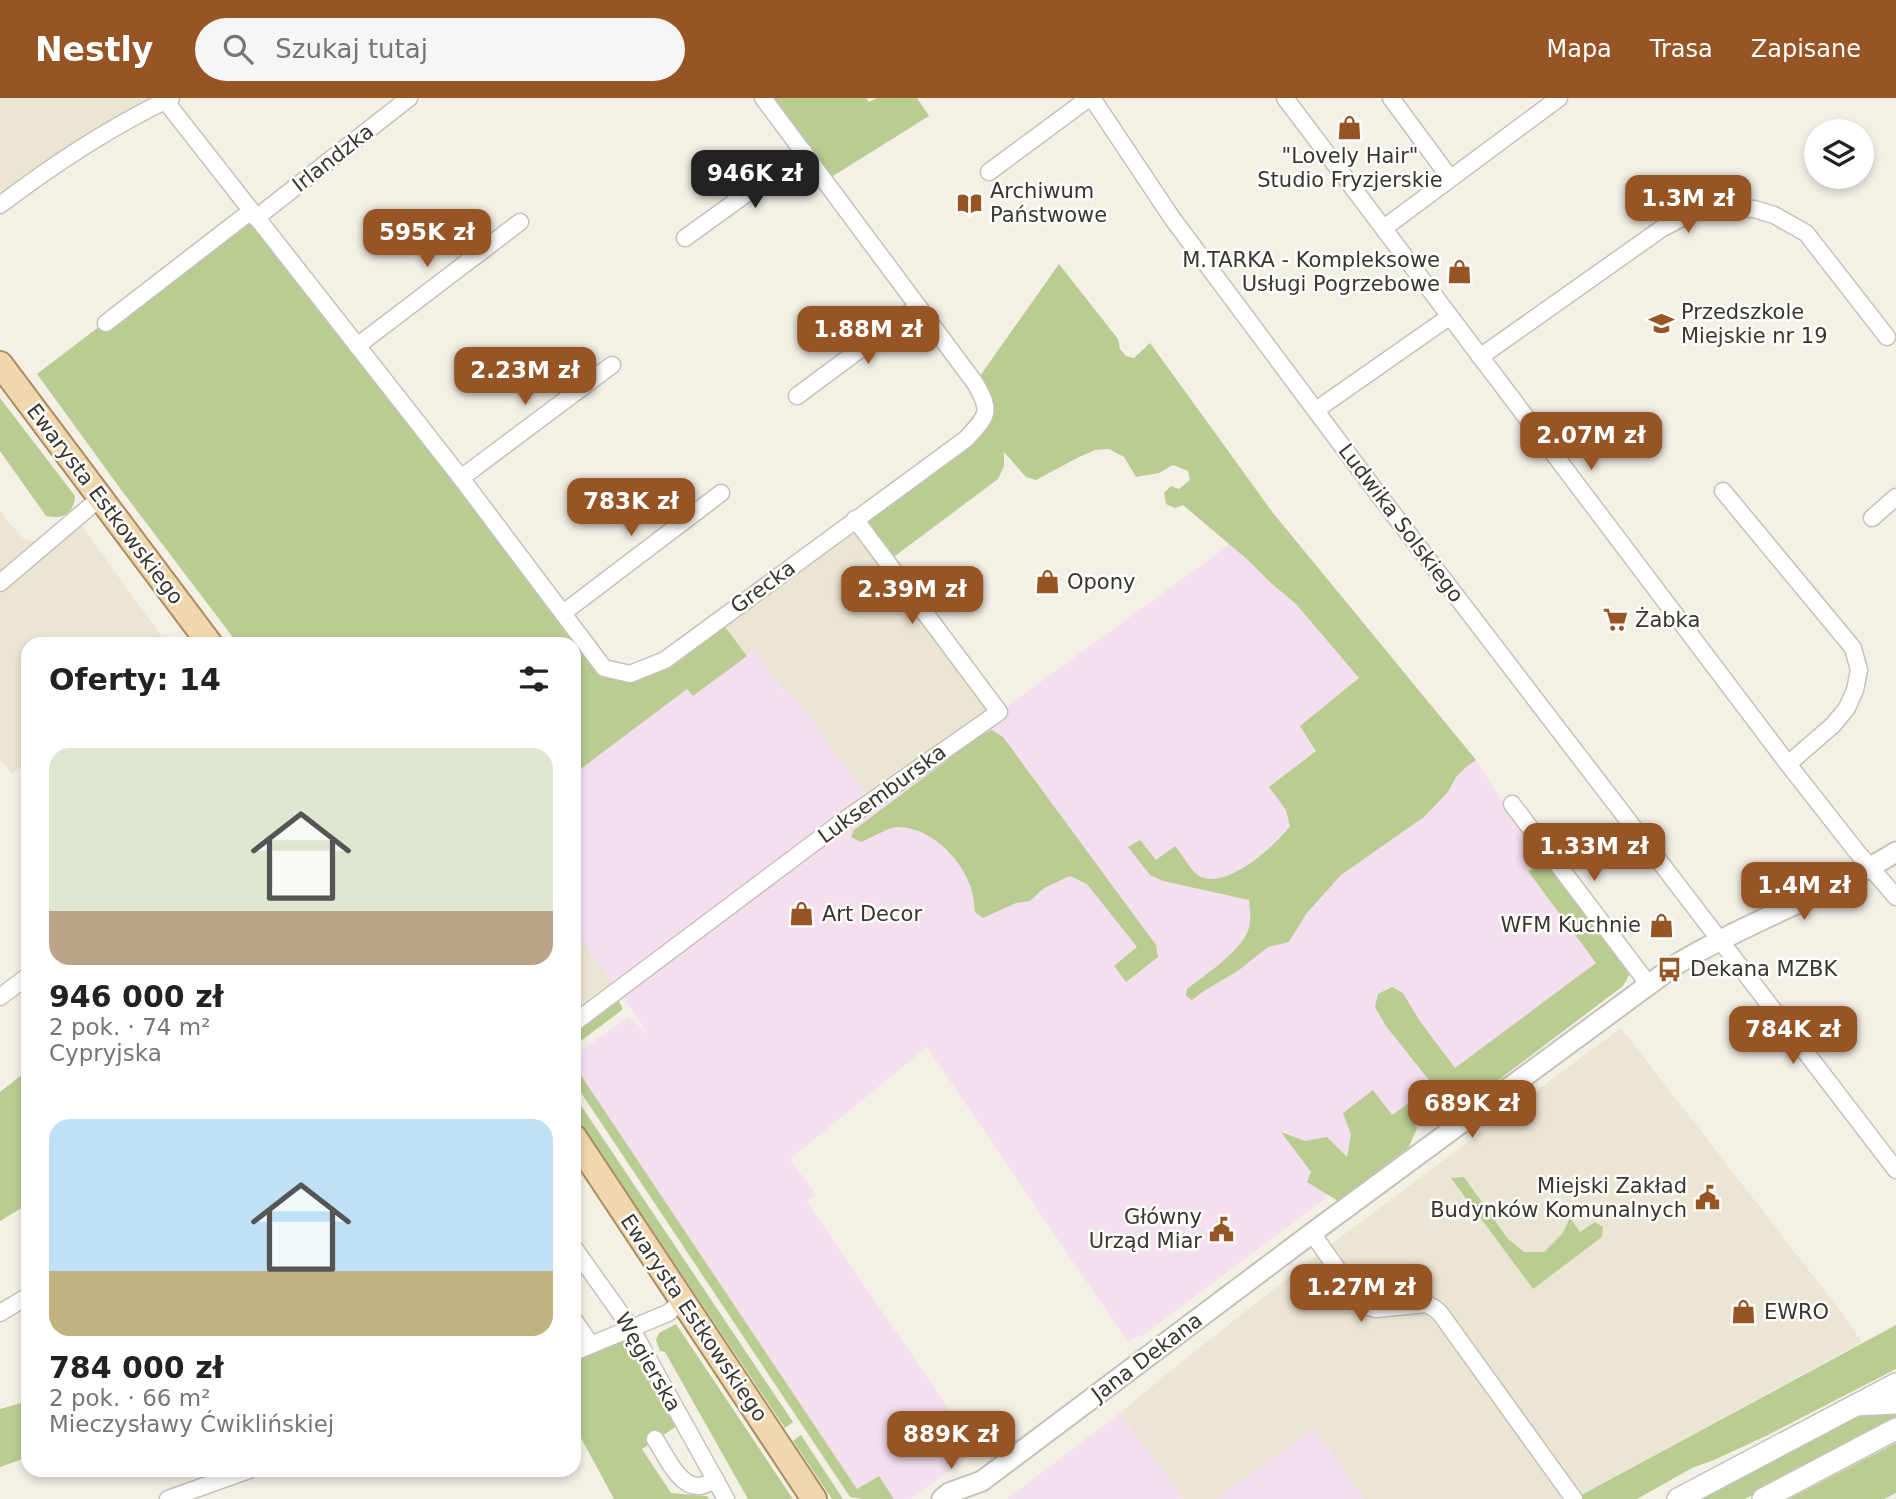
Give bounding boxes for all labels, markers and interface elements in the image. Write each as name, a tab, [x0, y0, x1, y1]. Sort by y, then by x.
search box	[195, 18, 685, 81]
text: Nestly	[35, 30, 153, 69]
icon: search	[219, 30, 257, 68]
text: Szukaj tutaj	[275, 34, 428, 64]
text: Mapa	[1546, 35, 1612, 63]
text: Trasa	[1650, 35, 1713, 63]
text: Zapisane	[1751, 35, 1861, 63]
shop icon: "Lovely Hair" Studio Fryzjerskie	[1336, 113, 1364, 141]
street label: Irlandzka	[288, 119, 378, 197]
map controls	[1804, 119, 1874, 189]
button: layers	[1804, 119, 1874, 189]
place label: "Lovely Hair" Studio Fryzjerskie	[1257, 144, 1443, 192]
pin: 946K zł	[690, 150, 820, 210]
text: 946K zł	[707, 160, 803, 186]
pin: 1.3M zł	[1623, 176, 1753, 235]
place label: Archiwum Państwowe	[990, 179, 1107, 227]
text: 1.3M zł	[1641, 185, 1735, 211]
library icon: Archiwum Państwowe	[956, 189, 984, 217]
pin: 595K zł	[362, 209, 492, 269]
text: 595K zł	[379, 219, 475, 245]
place label: M.TARKA - Kompleksowe Usługi Pogrzebowe	[1182, 248, 1440, 296]
shop icon: M.TARKA - Kompleksowe Usługi Pogrzebowe	[1446, 258, 1474, 286]
place label: Przedszkole Miejskie nr 19	[1681, 300, 1828, 348]
pin: 1.88M zł	[796, 306, 940, 366]
school or university icon: Przedszkole Miejskie nr 19	[1647, 310, 1675, 338]
text: 1.88M zł	[813, 316, 923, 342]
pin: 2.23M zł	[453, 348, 597, 407]
text: 2.23M zł	[470, 357, 580, 383]
street label: Ewarysta Estkowskiego	[22, 399, 188, 609]
pin: 2.07M zł	[1519, 412, 1663, 472]
text: 2.07M zł	[1536, 422, 1646, 448]
street label: Ludwika Solskiego	[1334, 439, 1468, 607]
pin: 783K zł	[566, 478, 696, 538]
text: 783K zł	[583, 488, 679, 514]
street label: Grecka	[726, 556, 800, 618]
pin: 2.39M zł	[840, 566, 984, 626]
shop icon: Opony	[1033, 568, 1061, 596]
place label: Opony	[1067, 570, 1135, 594]
text: 2.39M zł	[857, 576, 967, 602]
supermarket icon: Żabka	[1601, 606, 1629, 634]
place label: Żabka	[1635, 607, 1700, 632]
icon: filters	[515, 660, 553, 698]
text: Oferty: 14	[49, 662, 221, 697]
street label: Luksemburska	[813, 740, 951, 848]
icon: home	[238, 793, 364, 919]
pin: 1.33M zł	[1522, 824, 1666, 883]
text: 1.33M zł	[1539, 833, 1649, 859]
pin: 1.4M zł	[1739, 862, 1869, 922]
text: 1.4M zł	[1757, 872, 1851, 898]
shop icon: Art Decor	[788, 900, 816, 928]
place label: Art Decor	[822, 902, 922, 926]
shop icon: WFM Kuchnie	[1647, 911, 1675, 939]
place label: WFM Kuchnie	[1500, 913, 1641, 937]
bus stop icon: Dekana MZBK	[1656, 955, 1684, 983]
place label: Dekana MZBK	[1690, 957, 1839, 981]
text: 946 000 zł	[49, 979, 224, 1014]
pin: 784K zł	[1728, 1006, 1858, 1066]
text: 2 pok. · 74 m²	[49, 1014, 210, 1040]
text: 784K zł	[1745, 1016, 1841, 1042]
text: Cypryjska	[49, 1040, 162, 1066]
pin: 689K zł	[1407, 1080, 1537, 1140]
text: 689K zł	[1424, 1090, 1520, 1116]
icon: home	[238, 1164, 364, 1290]
place label: Miejski Zakład Budynków Komunalnych	[1430, 1174, 1687, 1222]
public building icon: Miejski Zakład Budynków Komunalnych	[1693, 1184, 1721, 1212]
place label: Główny Urząd Miar	[1089, 1205, 1202, 1253]
street label: Ewarysta Estkowskiego	[616, 1210, 772, 1426]
public building icon: Główny Urząd Miar	[1208, 1215, 1236, 1243]
pin: 1.27M zł	[1289, 1264, 1433, 1324]
text: 1.27M zł	[1306, 1274, 1416, 1300]
shop icon: EWRO	[1730, 1298, 1758, 1326]
place label: EWRO	[1764, 1300, 1829, 1324]
street label: Węgierska	[610, 1308, 686, 1416]
street label: Jana Dekana	[1086, 1308, 1207, 1407]
text: 784 000 zł	[49, 1350, 224, 1385]
text: 2 pok. · 66 m²	[49, 1385, 210, 1411]
text: Mieczysławy Ćwiklińskiej	[49, 1411, 334, 1437]
pin: 889K zł	[886, 1412, 1016, 1471]
text: 889K zł	[903, 1421, 999, 1447]

